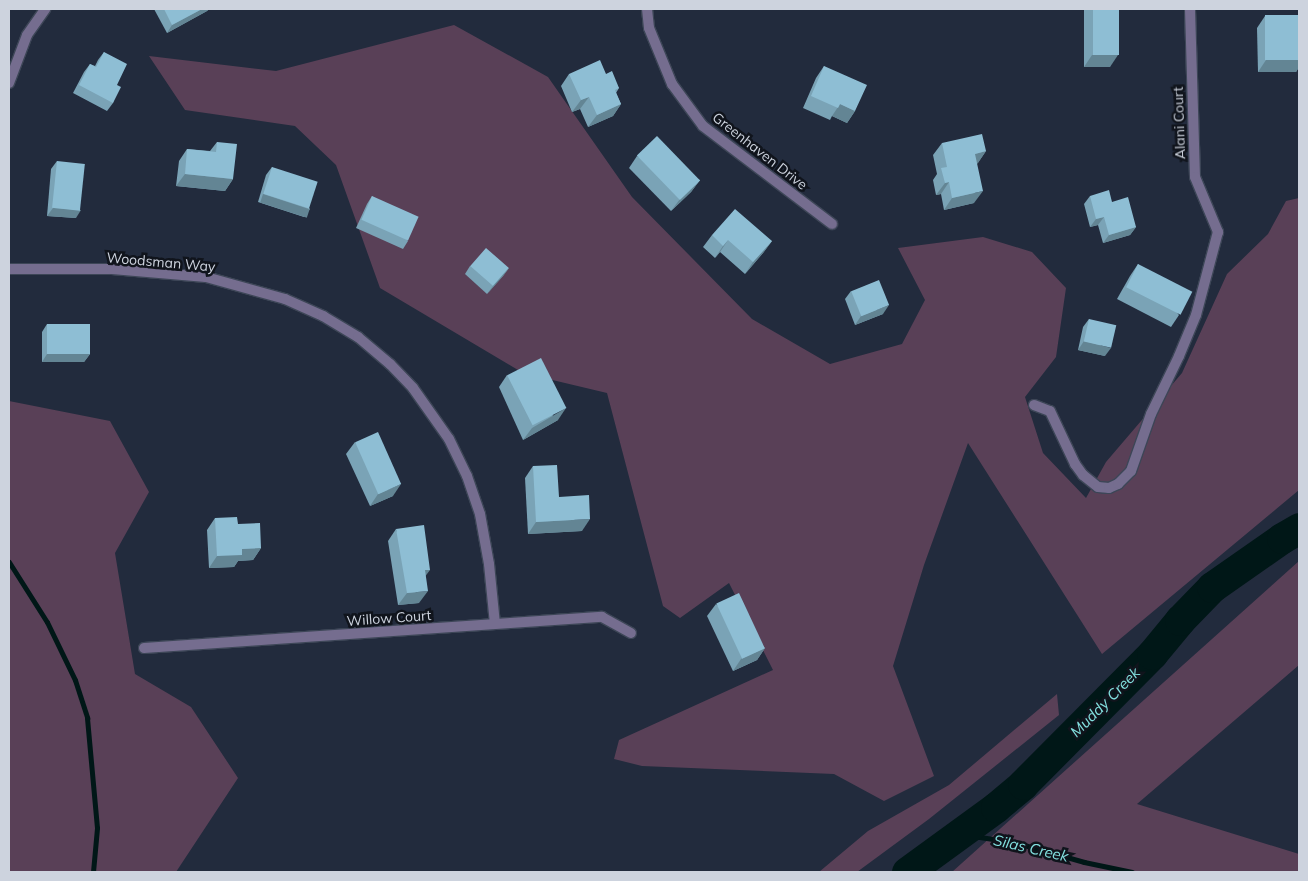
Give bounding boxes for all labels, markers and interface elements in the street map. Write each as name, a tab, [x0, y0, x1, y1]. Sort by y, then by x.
street label: Alani Court	[1169, 86, 1189, 160]
street label: Greenhaven Drive	[709, 109, 811, 193]
street label: Woodsman Way	[106, 249, 216, 275]
street label: Willow Court	[346, 607, 432, 629]
water label: Muddy Creek	[1066, 663, 1144, 741]
water label: Silas Creek	[992, 831, 1070, 865]

